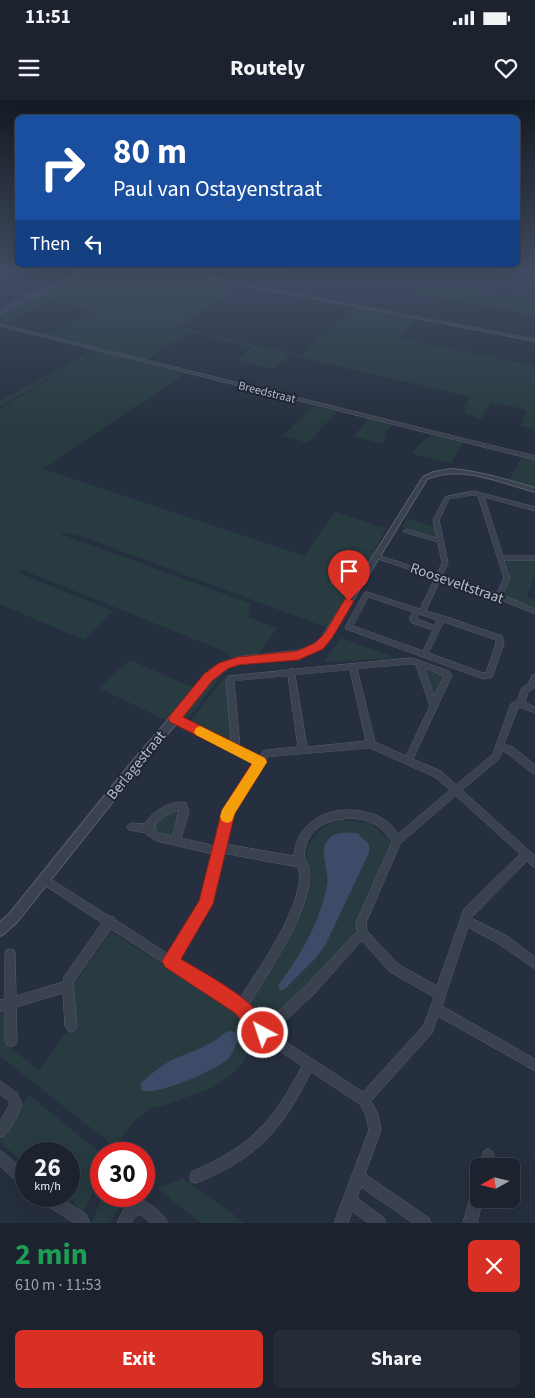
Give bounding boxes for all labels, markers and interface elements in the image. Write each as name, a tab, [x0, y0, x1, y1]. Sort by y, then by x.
text: 11:51	[25, 4, 71, 31]
text: Routely	[230, 52, 305, 84]
icon: menu	[15, 54, 43, 82]
icon: heart	[492, 54, 520, 82]
text: 80 m	[113, 127, 187, 177]
icon: right	[30, 135, 95, 200]
text: Paul van Ostayenstraat	[113, 173, 322, 205]
icon: left	[80, 230, 108, 258]
text: Then	[30, 231, 70, 258]
street label: Breedstraat	[236, 377, 297, 408]
pin	[328, 550, 370, 601]
icon: arrive	[335, 557, 363, 585]
street label: Rooseveltstraat	[407, 558, 506, 609]
street label: Berlagestraat	[102, 726, 171, 804]
position arrow	[236, 1006, 288, 1058]
speed limit sign: 30	[90, 1142, 155, 1207]
text: 26	[34, 1150, 61, 1186]
north arrow	[470, 1158, 520, 1208]
map controls	[470, 1158, 520, 1208]
text: km/h	[34, 1178, 61, 1195]
text: 2 min	[15, 1233, 88, 1276]
button: close	[468, 1240, 520, 1292]
text: 610 m · 11:53	[15, 1274, 102, 1296]
button: Exit	[15, 1330, 263, 1388]
button: Share	[273, 1330, 520, 1388]

